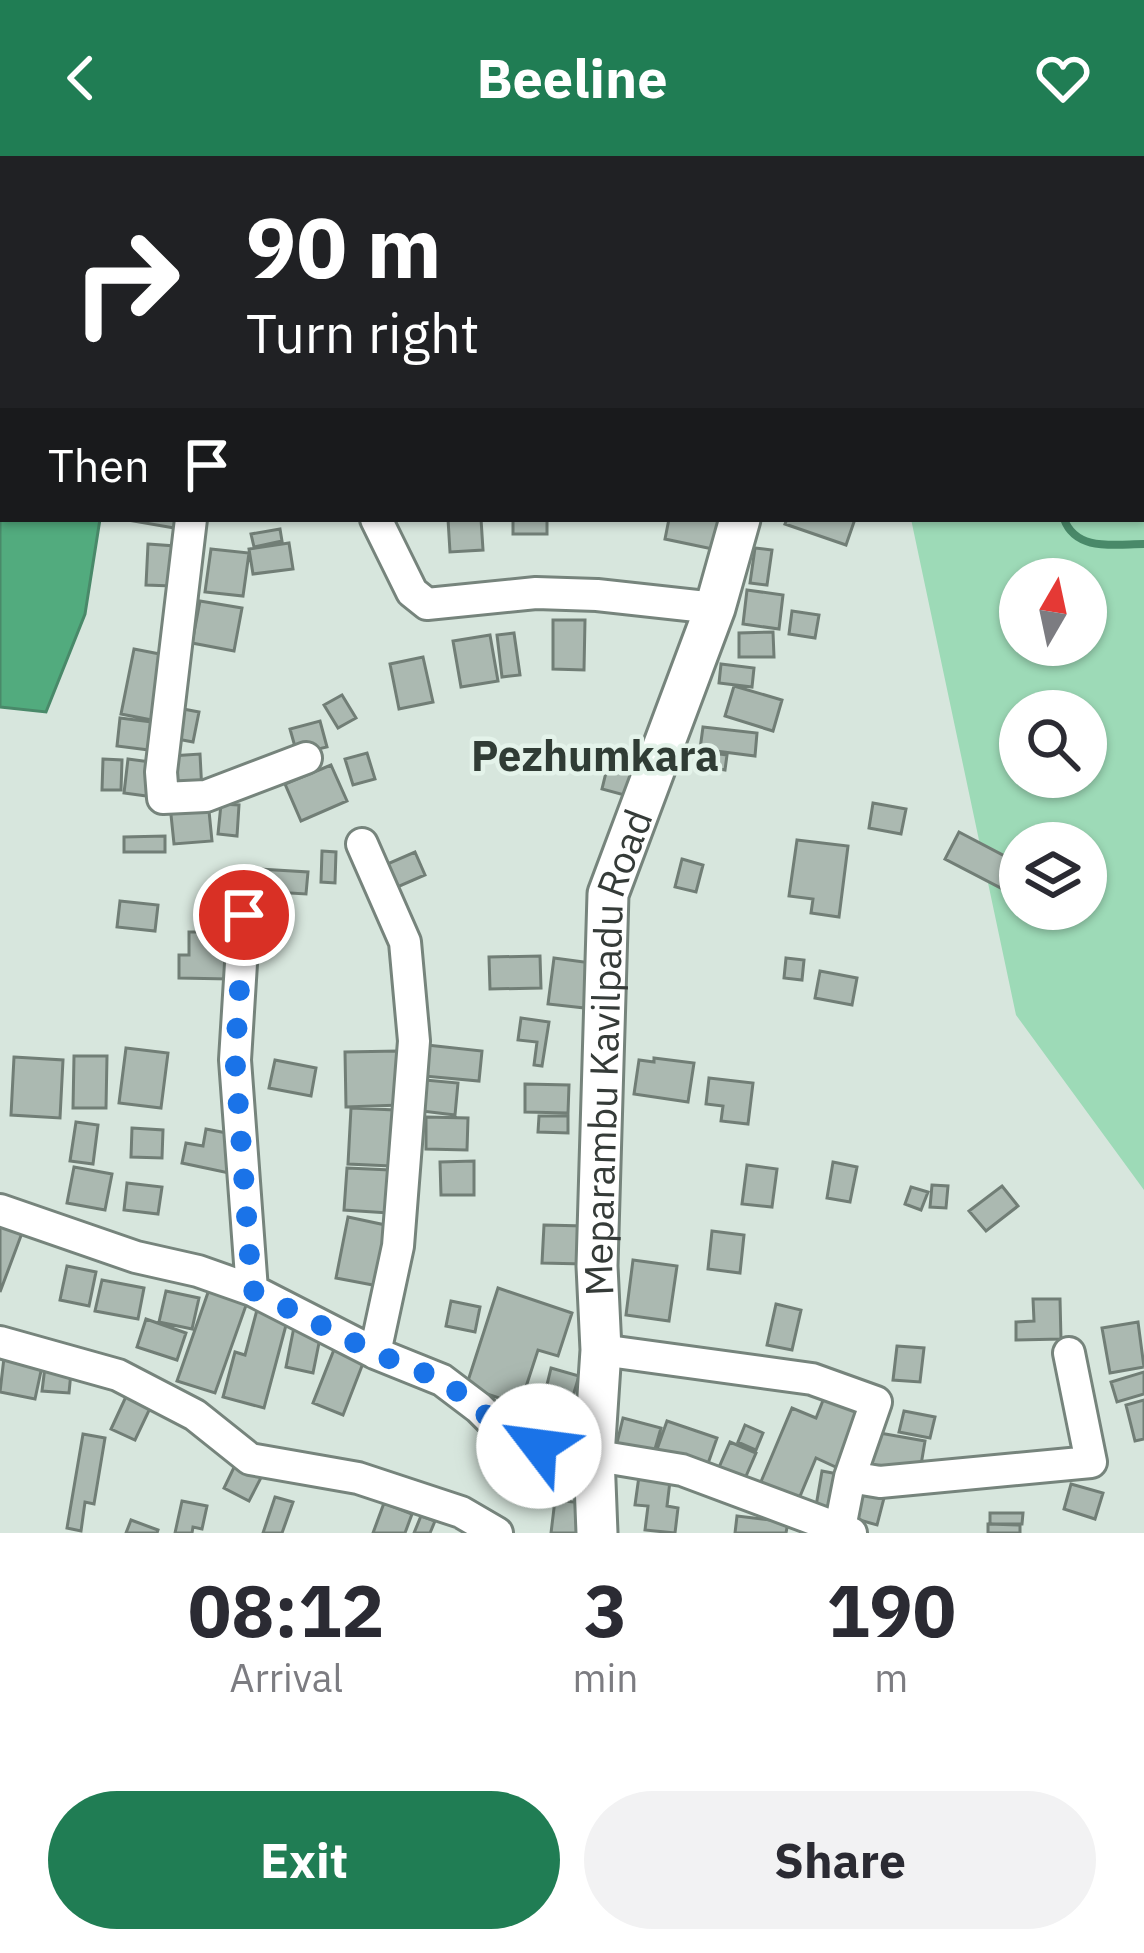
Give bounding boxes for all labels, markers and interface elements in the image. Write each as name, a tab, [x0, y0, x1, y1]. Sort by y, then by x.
text: Beeline	[476, 43, 668, 113]
icon: back	[48, 45, 114, 111]
icon: heart	[1030, 45, 1096, 111]
text: 90 m	[246, 192, 442, 301]
icon: right	[48, 204, 204, 360]
text: Turn right	[246, 298, 480, 368]
icon: arrive	[174, 432, 240, 498]
text: Then	[48, 436, 150, 494]
north arrow	[999, 558, 1107, 666]
map controls	[999, 558, 1107, 930]
button: search	[999, 690, 1107, 798]
district label: Pezhumkara	[471, 728, 719, 783]
street label: Meparambu Kavilpadu Road	[571, 802, 663, 1297]
button: layers	[999, 822, 1107, 930]
pin	[193, 864, 295, 966]
icon: arrive	[211, 882, 277, 948]
position arrow	[476, 1383, 602, 1509]
text: 08:12	[188, 1563, 385, 1657]
text: 3	[584, 1563, 627, 1657]
text: 190	[826, 1563, 956, 1657]
text: Arrival	[229, 1652, 343, 1703]
text: min	[573, 1652, 638, 1703]
text: m	[874, 1652, 908, 1703]
button: Exit	[48, 1791, 560, 1929]
button: Share	[584, 1791, 1096, 1929]

